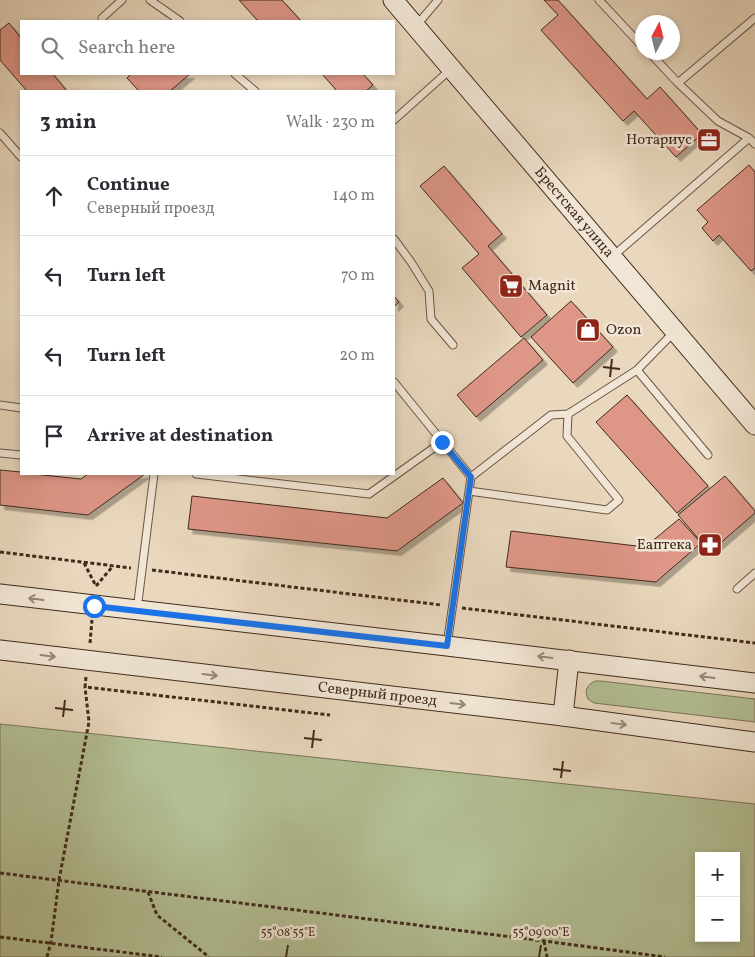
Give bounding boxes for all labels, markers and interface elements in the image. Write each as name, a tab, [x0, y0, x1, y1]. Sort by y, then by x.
north arrow	[635, 15, 680, 60]
search box	[20, 20, 395, 75]
icon: search	[38, 34, 66, 62]
text: Search here	[78, 35, 175, 61]
text: 3 min	[40, 108, 96, 137]
text: Walk · 230 m	[286, 112, 375, 134]
office icon: Нотариус	[696, 127, 722, 153]
place label: Нотариус	[626, 130, 692, 151]
street label: Брестская улица	[529, 162, 619, 262]
text: Continue	[87, 172, 170, 198]
icon: ahead	[40, 182, 68, 210]
text: 140 m	[333, 185, 375, 207]
text: Северный проезд	[87, 198, 214, 220]
icon: left	[40, 262, 68, 290]
text: Turn left	[87, 263, 166, 289]
text: 70 m	[341, 265, 375, 287]
supermarket icon: Magnit	[498, 273, 524, 299]
place label: Magnit	[528, 276, 576, 297]
shop icon: Ozon	[575, 317, 601, 343]
place label: Ozon	[606, 320, 641, 341]
icon: left	[40, 342, 68, 370]
text: Turn left	[87, 343, 166, 369]
text: 20 m	[340, 345, 375, 367]
icon: arrive	[40, 422, 68, 450]
text: Arrive at destination	[87, 423, 273, 449]
route end	[431, 431, 454, 454]
pharmacy icon: Еаптека	[697, 532, 723, 558]
place label: Еаптека	[637, 535, 692, 556]
one-way arrow	[28, 594, 44, 604]
route start	[83, 595, 106, 618]
one-way arrow	[40, 651, 56, 661]
one-way arrow	[538, 652, 554, 662]
one-way arrow	[201, 670, 217, 680]
one-way arrow	[699, 672, 715, 682]
street label: Северный проезд	[317, 677, 439, 712]
one-way arrow	[450, 699, 466, 709]
one-way arrow	[611, 719, 627, 729]
map controls	[695, 852, 740, 942]
button: +	[695, 852, 740, 897]
button: −	[695, 897, 740, 942]
text: 55°08'55"E	[261, 925, 315, 941]
text: 55°09'00"E	[512, 925, 570, 941]

